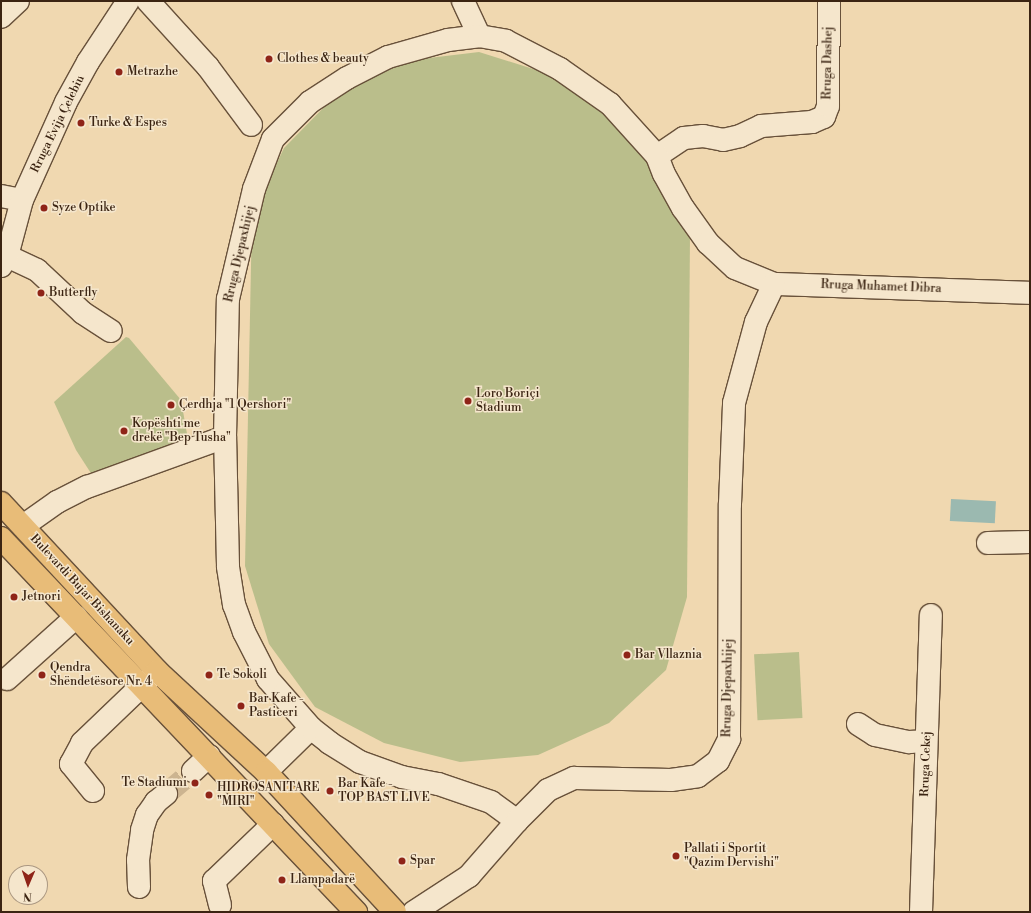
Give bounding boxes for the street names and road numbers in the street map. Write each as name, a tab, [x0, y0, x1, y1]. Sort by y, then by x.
street label: Rruga Dashej	[820, 26, 836, 100]
street label: Rruga Evija Çelebiu	[28, 73, 88, 175]
street label: Rruga Djepaxhijej	[222, 204, 258, 304]
street label: Rruga Muhamet Dibra	[820, 278, 942, 296]
street label: Bulevardi Bujar Bishanaku	[27, 532, 137, 648]
street label: Rruga Djepaxhijej	[720, 639, 736, 737]
street label: Rruga Cekej	[918, 731, 934, 797]

